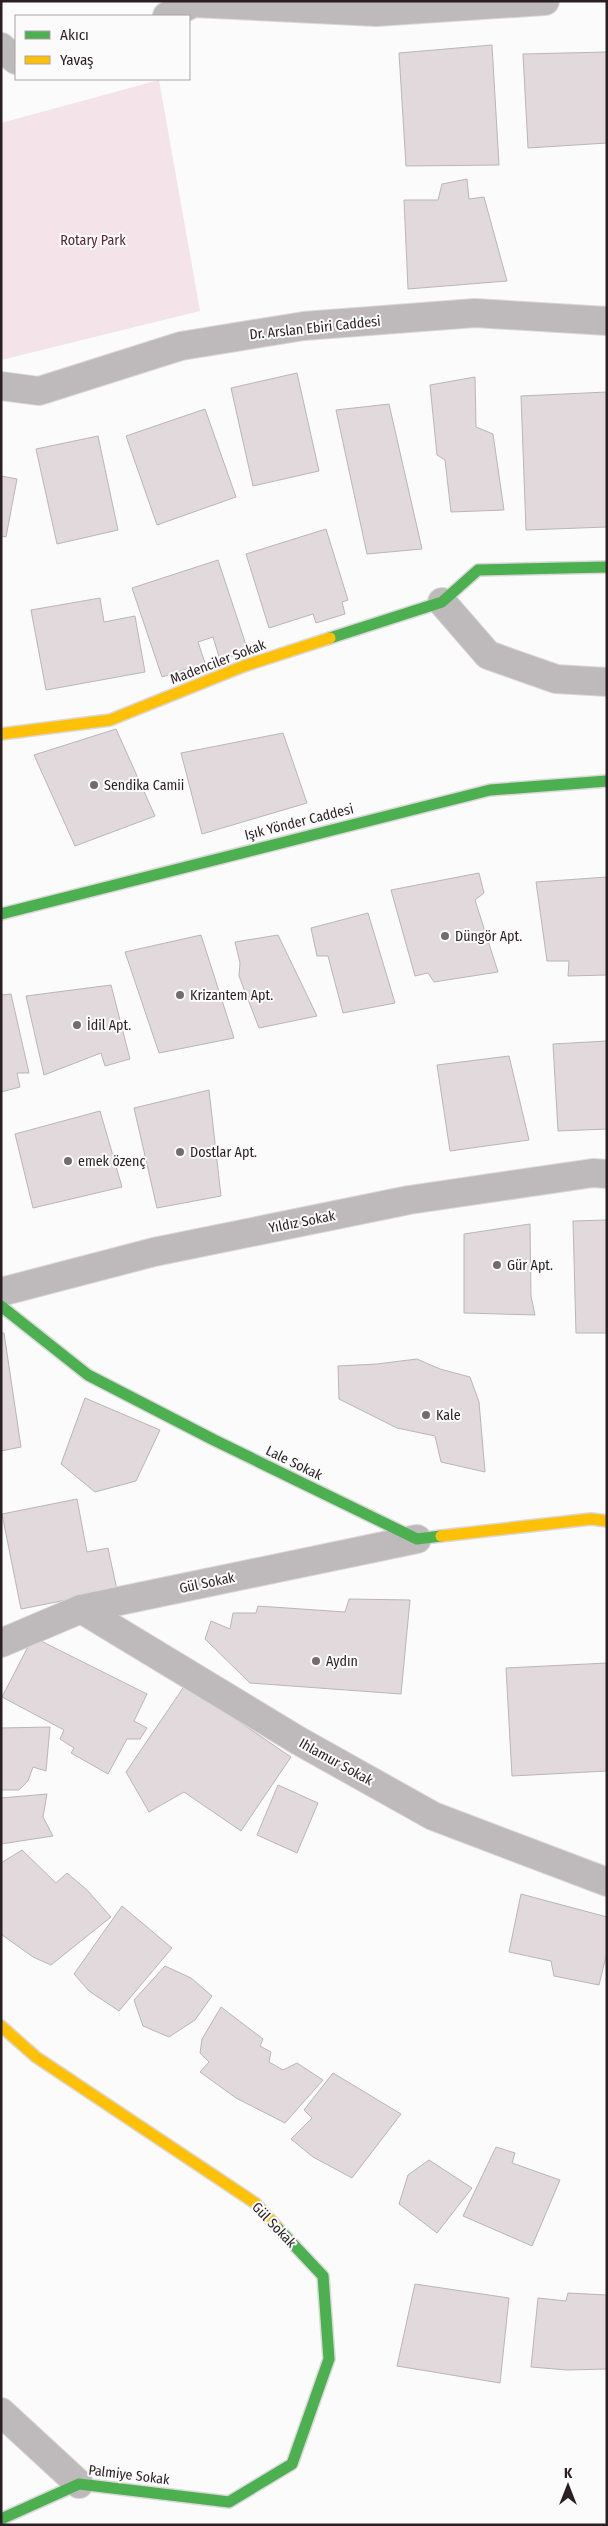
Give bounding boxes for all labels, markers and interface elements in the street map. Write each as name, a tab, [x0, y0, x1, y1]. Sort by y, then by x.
legend	[15, 15, 190, 80]
text: Akıcı	[60, 26, 89, 44]
text: Yavaş	[60, 51, 94, 69]
park label: Rotary Park	[60, 232, 126, 249]
street label: Dr. Arslan Ebiri Caddesi	[249, 313, 381, 343]
street label: Madenciler Sokak	[168, 636, 269, 688]
place label: Sendika Camii	[104, 777, 184, 794]
marker: Sendika Camii	[88, 779, 100, 791]
street label: Işık Yönder Caddesi	[243, 800, 355, 844]
place label: Düngör Apt.	[455, 928, 522, 945]
marker: Düngör Apt.	[439, 930, 451, 942]
place label: Krizantem Apt.	[190, 987, 273, 1004]
marker: Krizantem Apt.	[174, 989, 186, 1001]
place label: İdil Apt.	[87, 1017, 131, 1034]
marker: İdil Apt.	[71, 1019, 83, 1031]
place label: Dostlar Apt.	[190, 1144, 257, 1161]
marker: Dostlar Apt.	[174, 1146, 186, 1158]
place label: emek özenç	[78, 1153, 145, 1170]
marker: emek özenç	[62, 1155, 74, 1167]
street label: Yıldız Sokak	[267, 1207, 337, 1237]
place label: Gür Apt.	[507, 1257, 553, 1274]
marker: Gür Apt.	[491, 1259, 503, 1271]
place label: Kale	[436, 1407, 461, 1424]
marker: Kale	[420, 1409, 432, 1421]
street label: Lale Sokak	[263, 1442, 325, 1484]
street label: Gül Sokak	[178, 1569, 237, 1597]
place label: Aydın	[326, 1653, 358, 1670]
marker: Aydın	[310, 1655, 322, 1667]
street label: Ihlamur Sokak	[296, 1735, 376, 1789]
street label: Gül Sokak	[248, 2199, 300, 2252]
north arrow	[543, 2461, 593, 2511]
street label: Palmiye Sokak	[87, 2462, 171, 2488]
text: K	[564, 2465, 573, 2482]

